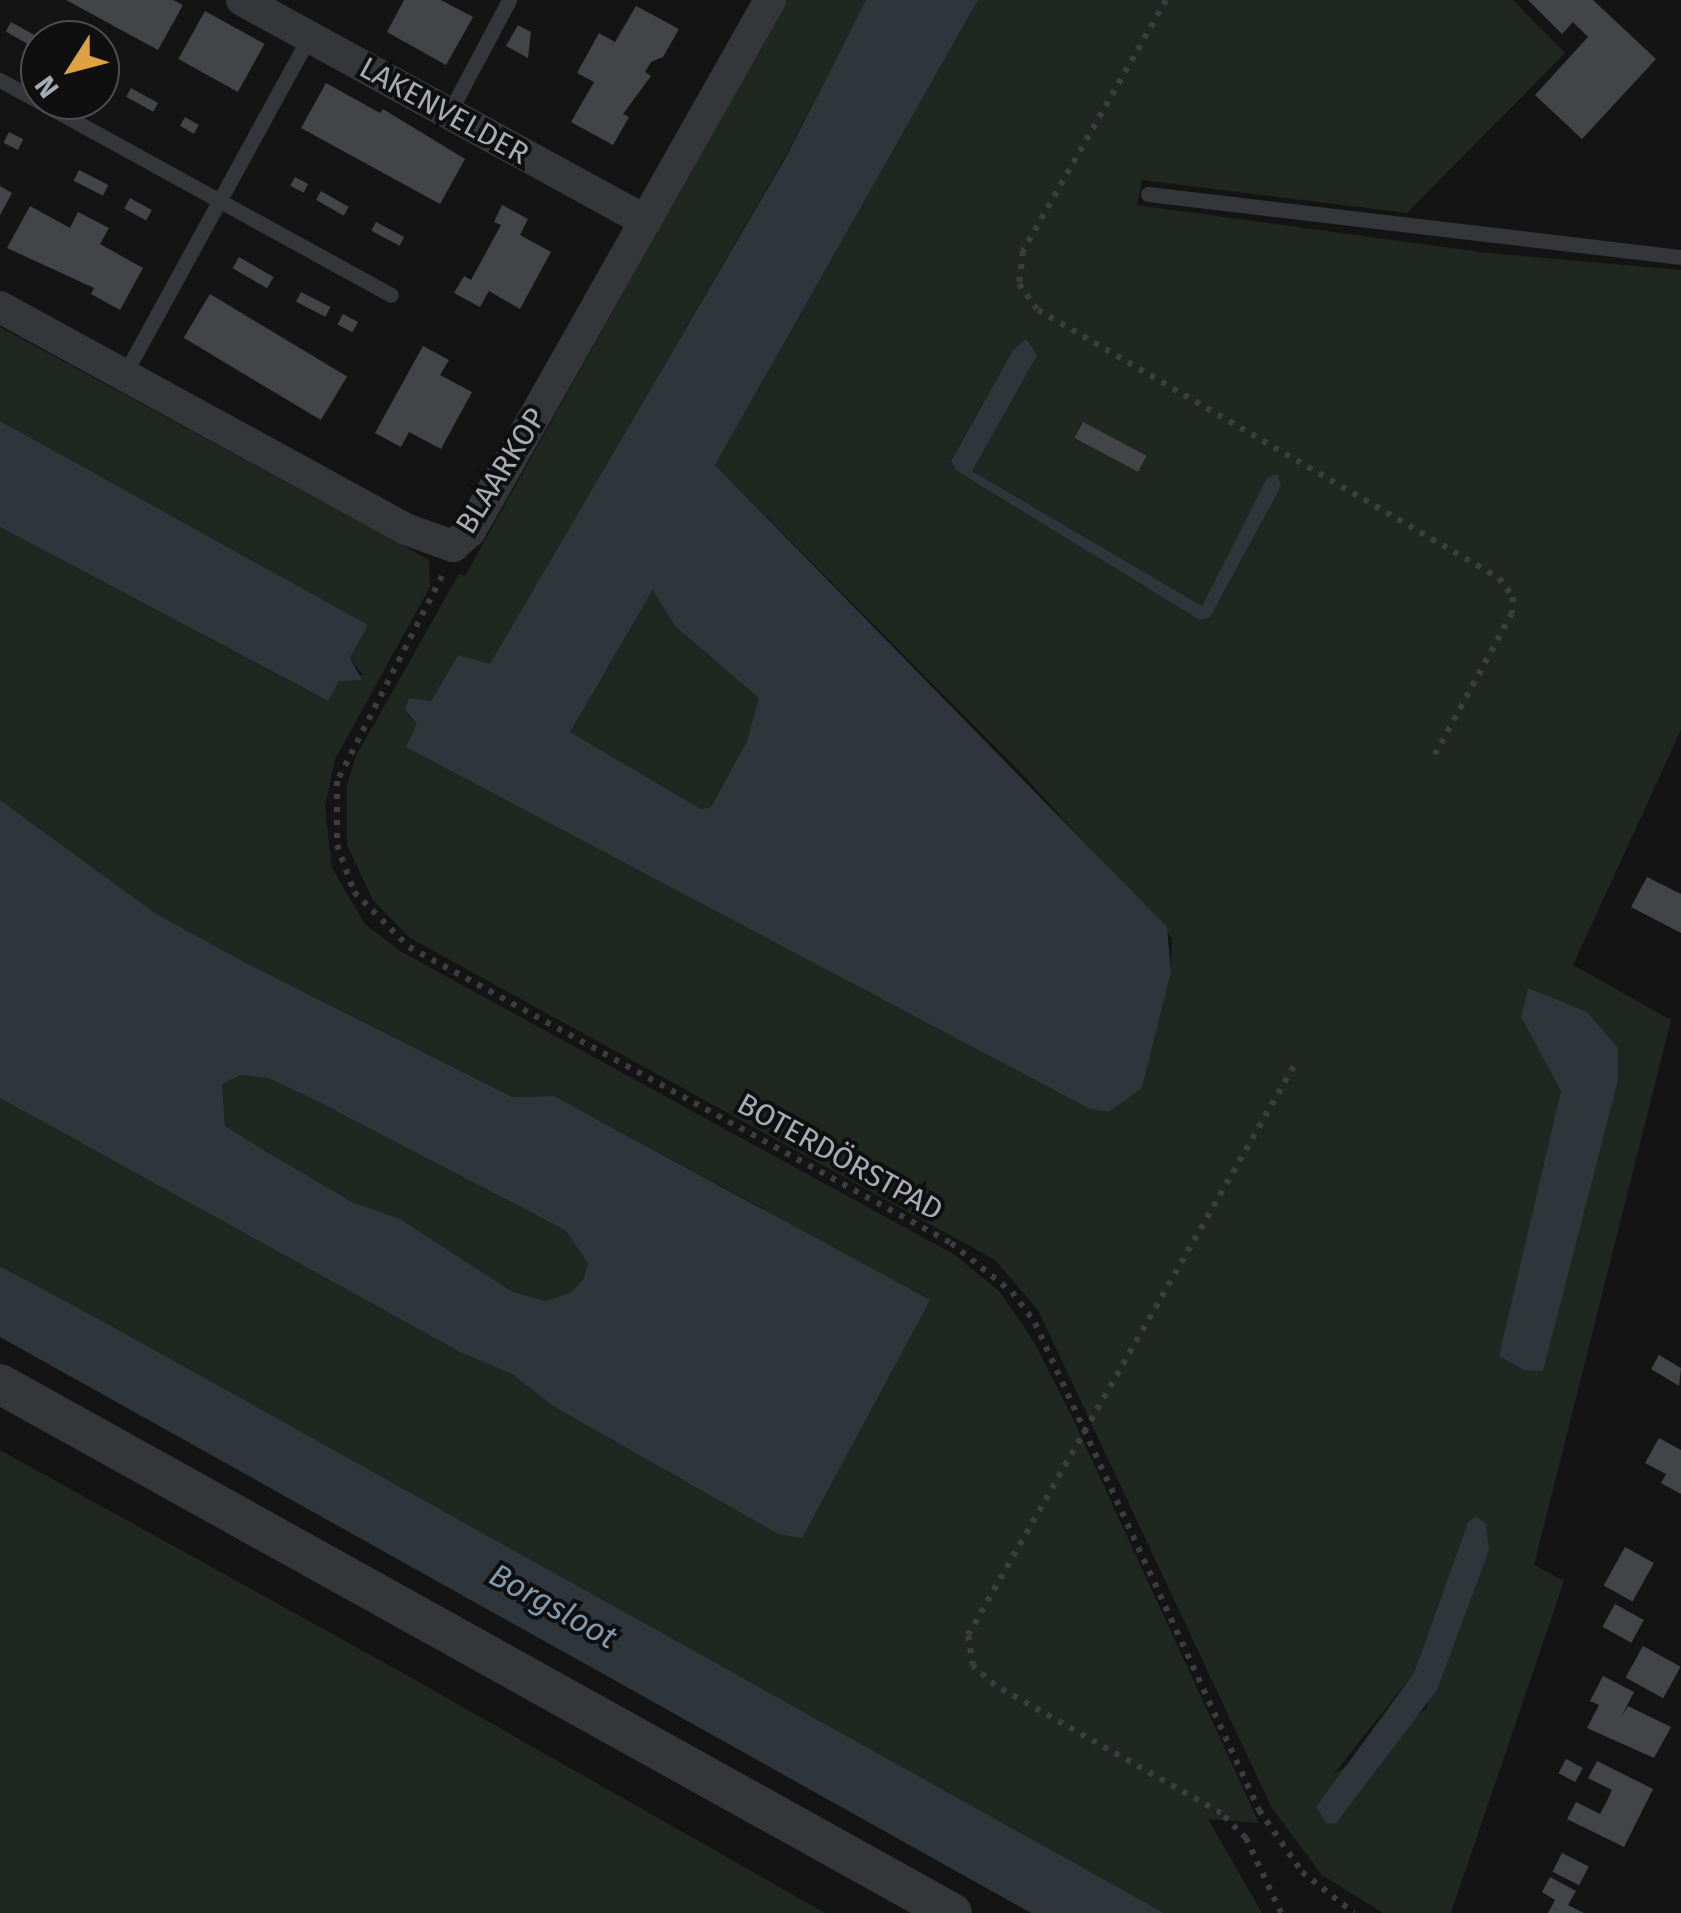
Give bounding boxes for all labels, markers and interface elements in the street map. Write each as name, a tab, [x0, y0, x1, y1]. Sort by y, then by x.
north arrow	[20, 20, 120, 120]
street label: LAKENVELDER	[353, 50, 535, 172]
text: N	[28, 70, 66, 104]
street label: BLAARKOP	[448, 402, 554, 540]
street label: BOTERDÖRSTPAD	[731, 1086, 949, 1228]
water label: Borgsloot	[483, 1555, 623, 1657]

